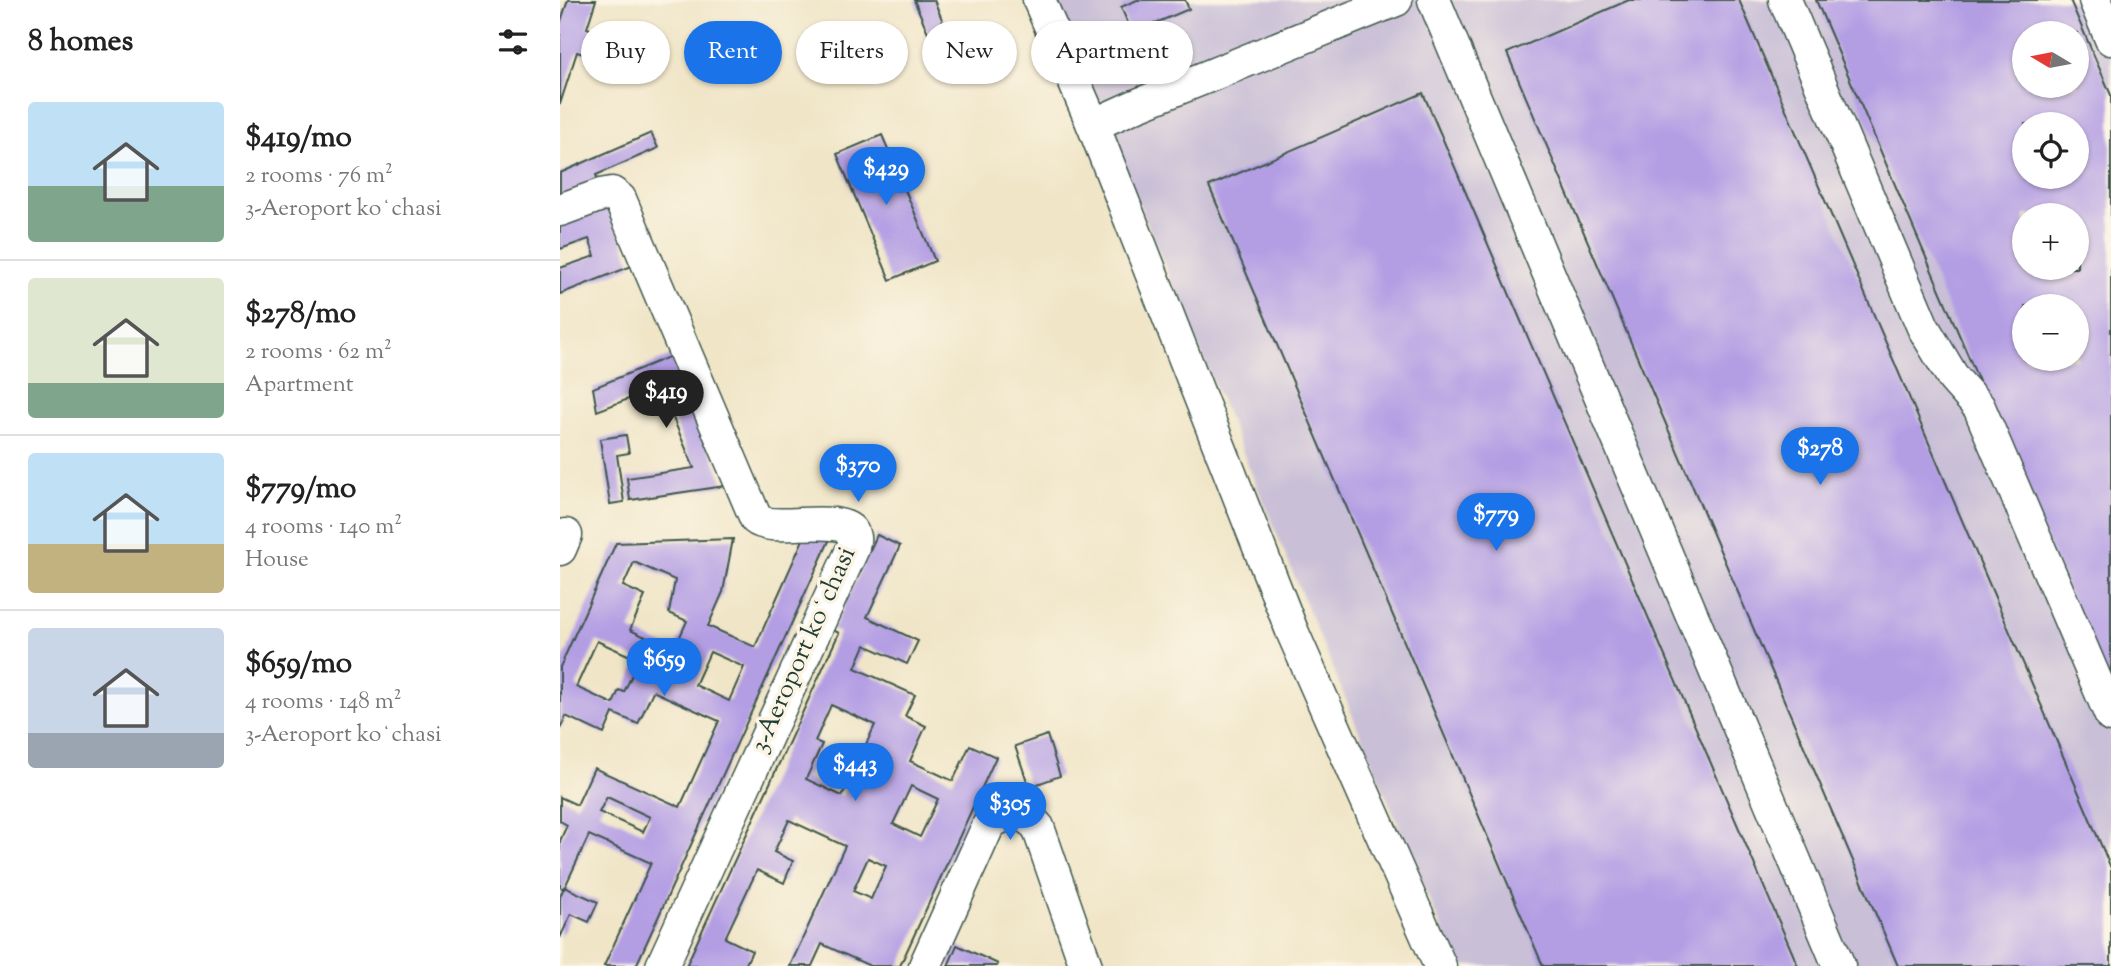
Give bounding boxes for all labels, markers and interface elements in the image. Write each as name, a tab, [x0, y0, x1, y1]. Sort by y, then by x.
text: 8 homes	[28, 21, 133, 64]
chip: Buy	[581, 21, 670, 84]
chip: Rent	[684, 21, 782, 84]
chip: Filters	[796, 21, 908, 84]
chip: New	[922, 21, 1017, 84]
chip: Apartment	[1031, 21, 1193, 84]
north arrow	[2012, 21, 2090, 98]
map controls	[2012, 21, 2089, 371]
icon: filters	[494, 23, 532, 61]
button: locate	[2012, 112, 2089, 189]
text: $419/mo	[245, 117, 352, 160]
icon: home	[84, 130, 168, 214]
pin: $429	[845, 148, 927, 207]
text: $429	[863, 153, 909, 186]
text: 2 rooms · 76 m²	[245, 160, 393, 193]
text: 3-Aeroport koʻchasi	[245, 193, 442, 226]
button: +	[2012, 203, 2089, 280]
text: $278/mo	[245, 293, 356, 336]
button: −	[2012, 294, 2089, 371]
icon: home	[84, 306, 168, 390]
text: 2 rooms · 62 m²	[245, 336, 392, 369]
text: Apartment	[245, 369, 354, 402]
pin: $419	[625, 370, 707, 430]
text: $419	[645, 376, 687, 409]
pin: $278	[1779, 428, 1861, 487]
text: $278	[1797, 433, 1843, 466]
pin: $370	[817, 444, 899, 504]
text: $370	[836, 450, 880, 483]
text: $779/mo	[245, 468, 356, 511]
icon: home	[84, 481, 168, 565]
pin: $779	[1455, 494, 1537, 553]
text: $779	[1473, 499, 1519, 532]
text: 4 rooms · 140 m²	[245, 511, 402, 544]
street label: 3-Aeroport koʻchasi	[742, 541, 866, 759]
text: House	[245, 544, 309, 577]
pin: $659	[623, 638, 705, 698]
text: $659/mo	[245, 643, 352, 686]
text: $659	[643, 644, 685, 677]
icon: home	[84, 656, 168, 740]
text: 4 rooms · 148 m²	[245, 686, 402, 719]
text: 3-Aeroport koʻchasi	[245, 719, 442, 752]
pin: $443	[814, 744, 896, 803]
text: $443	[833, 749, 877, 782]
pin: $305	[969, 782, 1051, 842]
text: $305	[989, 788, 1031, 821]

